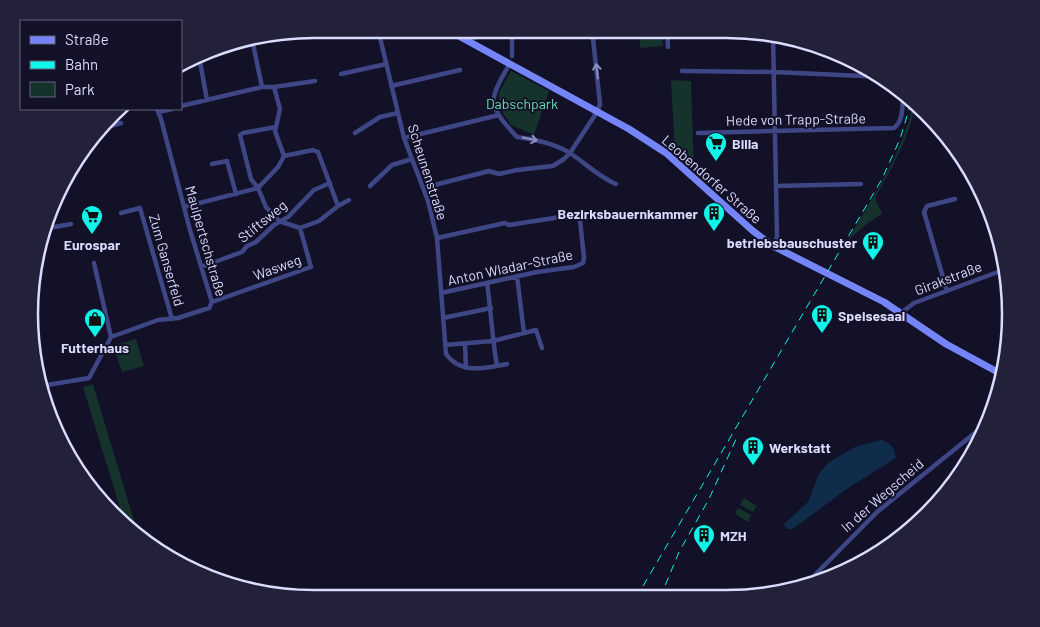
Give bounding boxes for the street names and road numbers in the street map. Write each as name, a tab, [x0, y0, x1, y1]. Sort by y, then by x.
street label: Hede von Trapp-Straße	[726, 109, 866, 129]
street label: Scheunenstraße	[405, 122, 451, 222]
street label: Leobendorfer Straße	[659, 131, 765, 227]
street label: Maulpertschstraße	[182, 184, 230, 298]
street label: Stiftsweg	[234, 196, 290, 246]
street label: Zum Ganserfeld	[146, 212, 188, 308]
street label: Anton Wladar-Straße	[446, 245, 574, 289]
street label: Wasweg	[251, 250, 303, 284]
street label: Girakstraße	[912, 257, 984, 299]
street label: In der Wegscheid	[837, 455, 927, 535]

